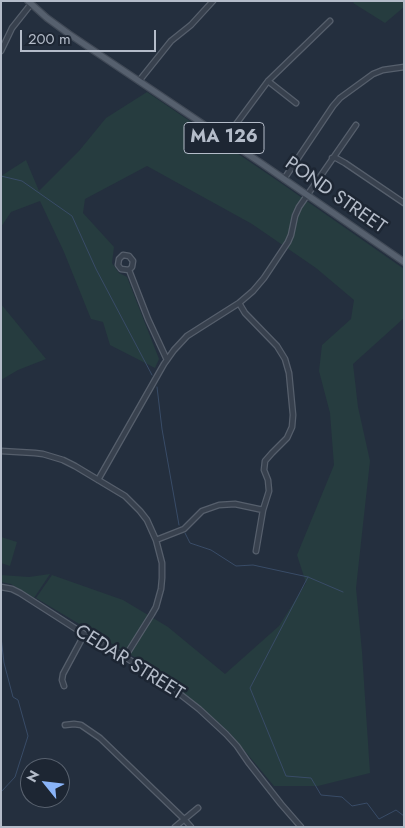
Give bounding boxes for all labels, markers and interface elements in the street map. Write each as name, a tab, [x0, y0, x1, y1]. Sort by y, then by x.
scale bar	[22, 20, 159, 52]
text: 200 m	[28, 28, 71, 50]
road number: MA 126	[184, 122, 264, 154]
street label: POND STREET	[280, 153, 390, 239]
street label: CEDAR STREET	[70, 620, 188, 706]
north arrow	[20, 758, 70, 808]
text: N	[21, 766, 44, 786]

